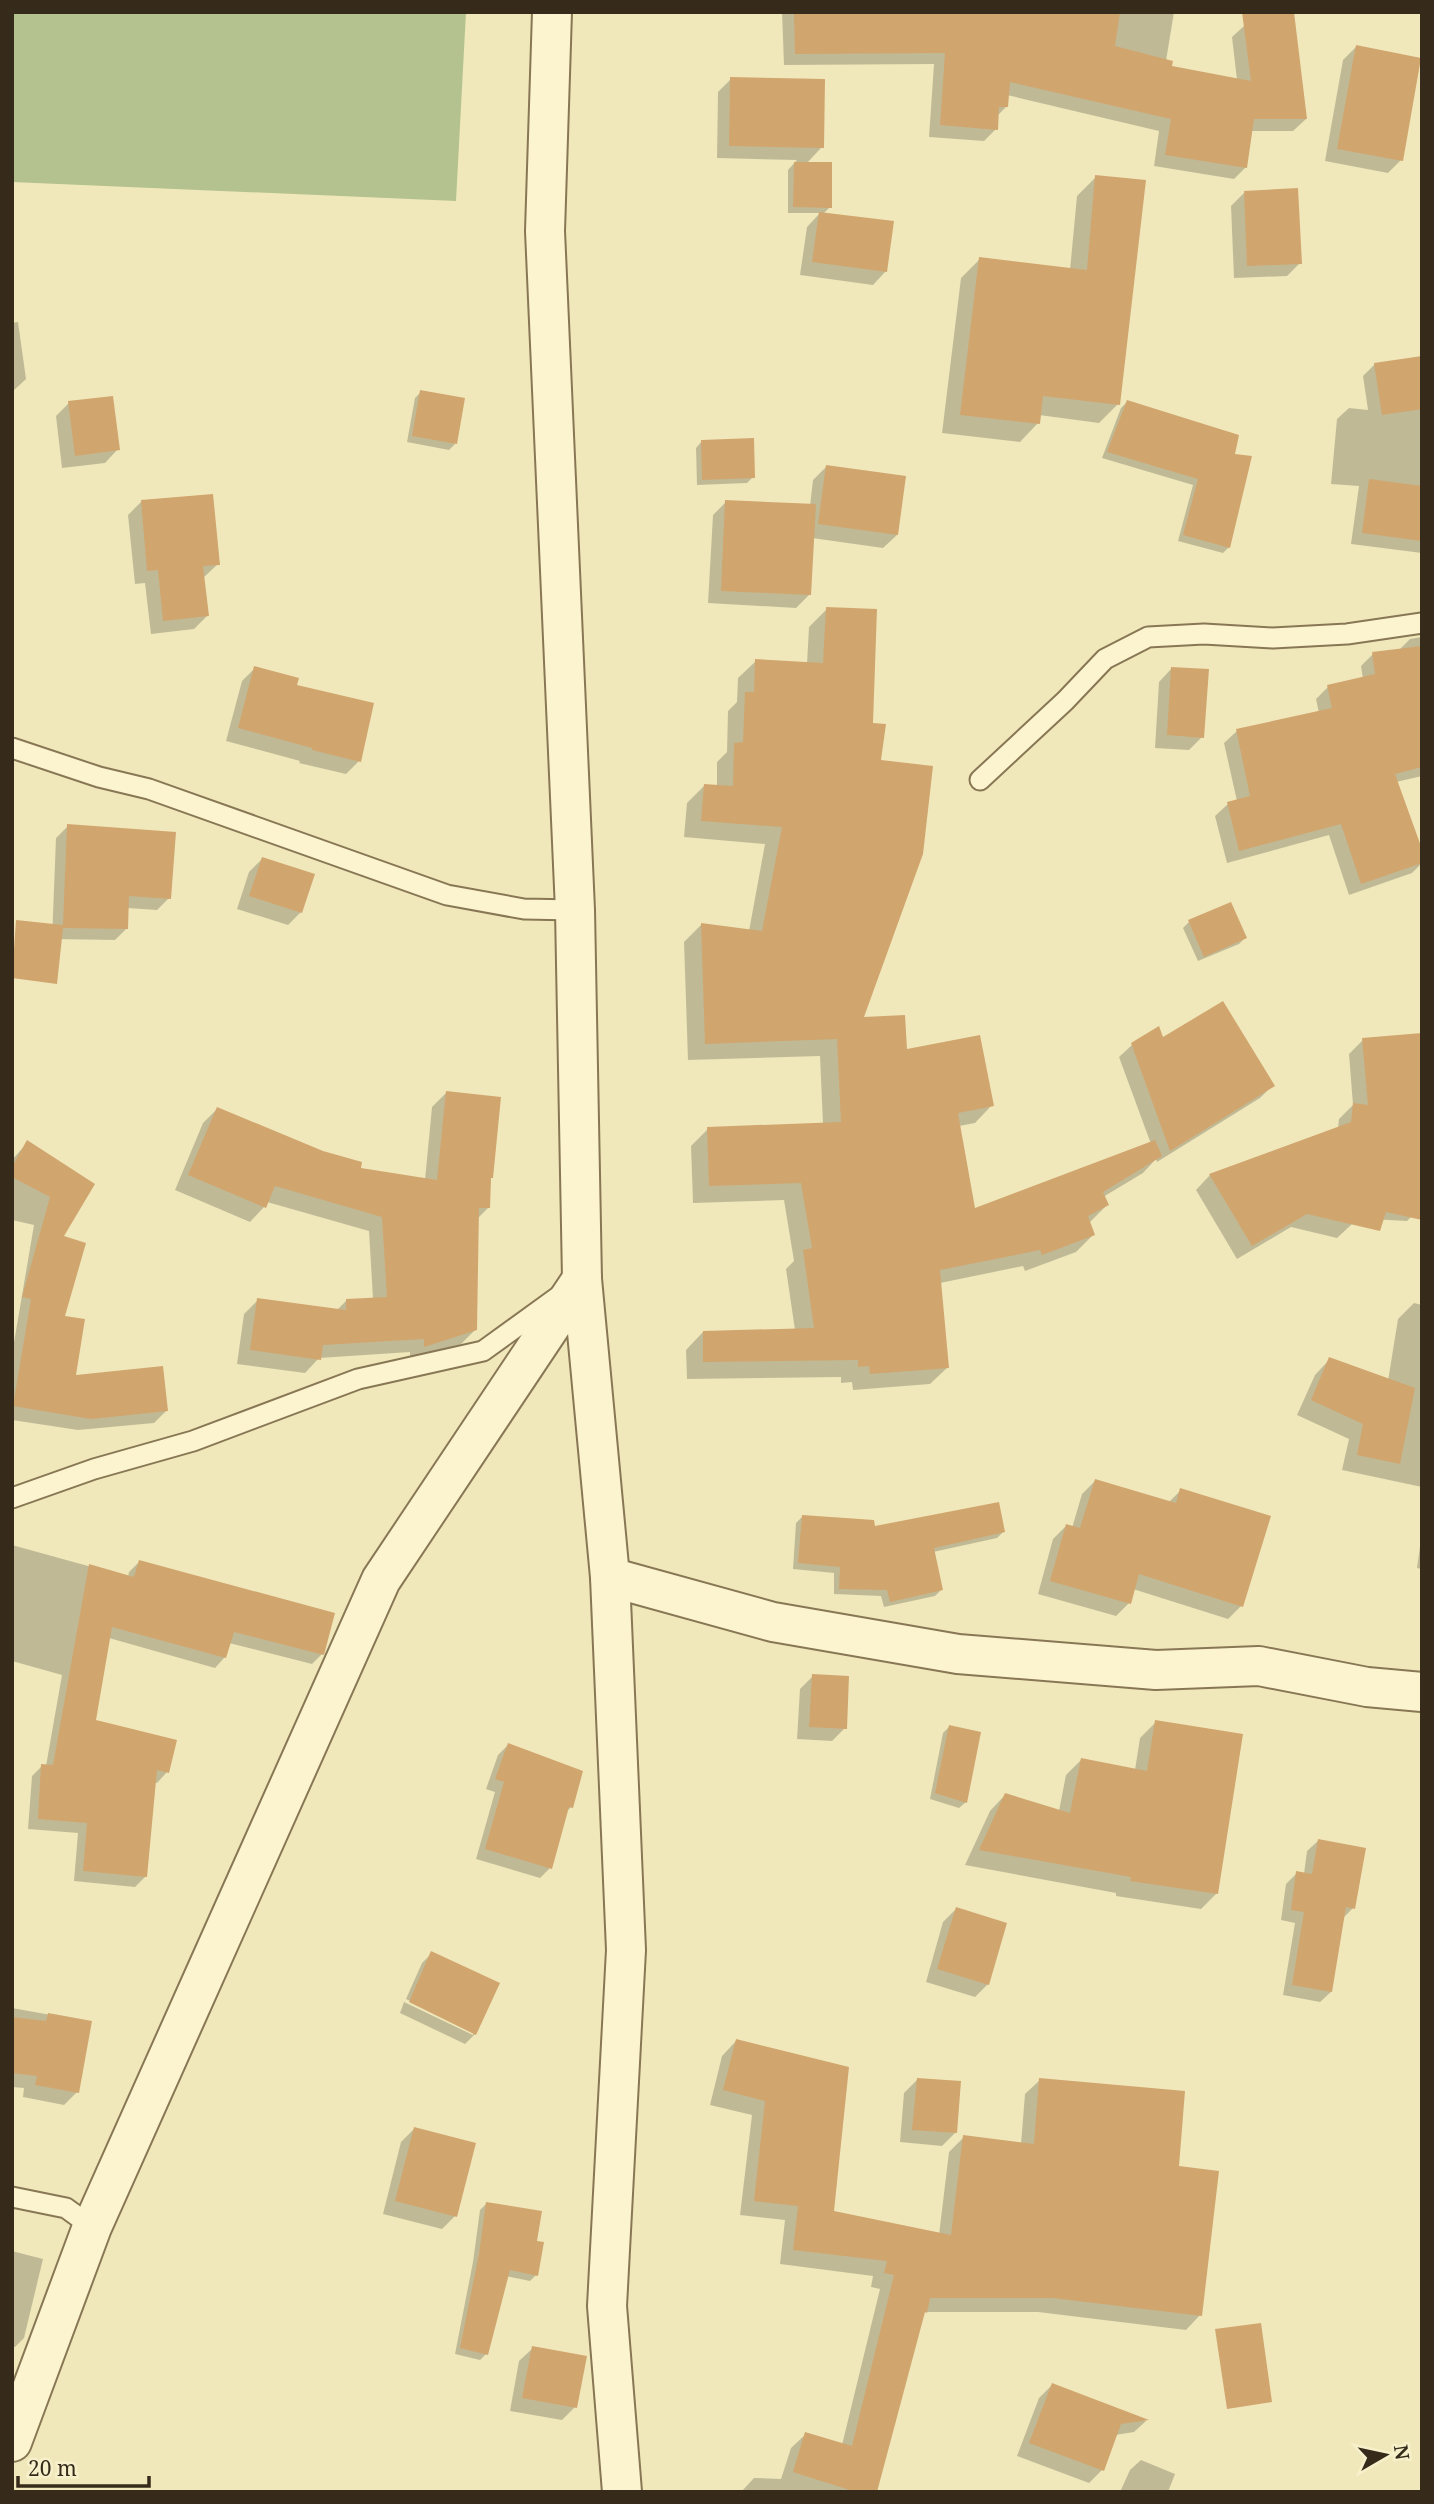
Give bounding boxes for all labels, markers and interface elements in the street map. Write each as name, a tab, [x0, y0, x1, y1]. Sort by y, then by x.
north arrow	[1350, 2420, 1420, 2490]
text: N	[1388, 2443, 1416, 2462]
scale bar	[18, 2444, 149, 2488]
text: 20 m	[28, 2454, 77, 2482]

